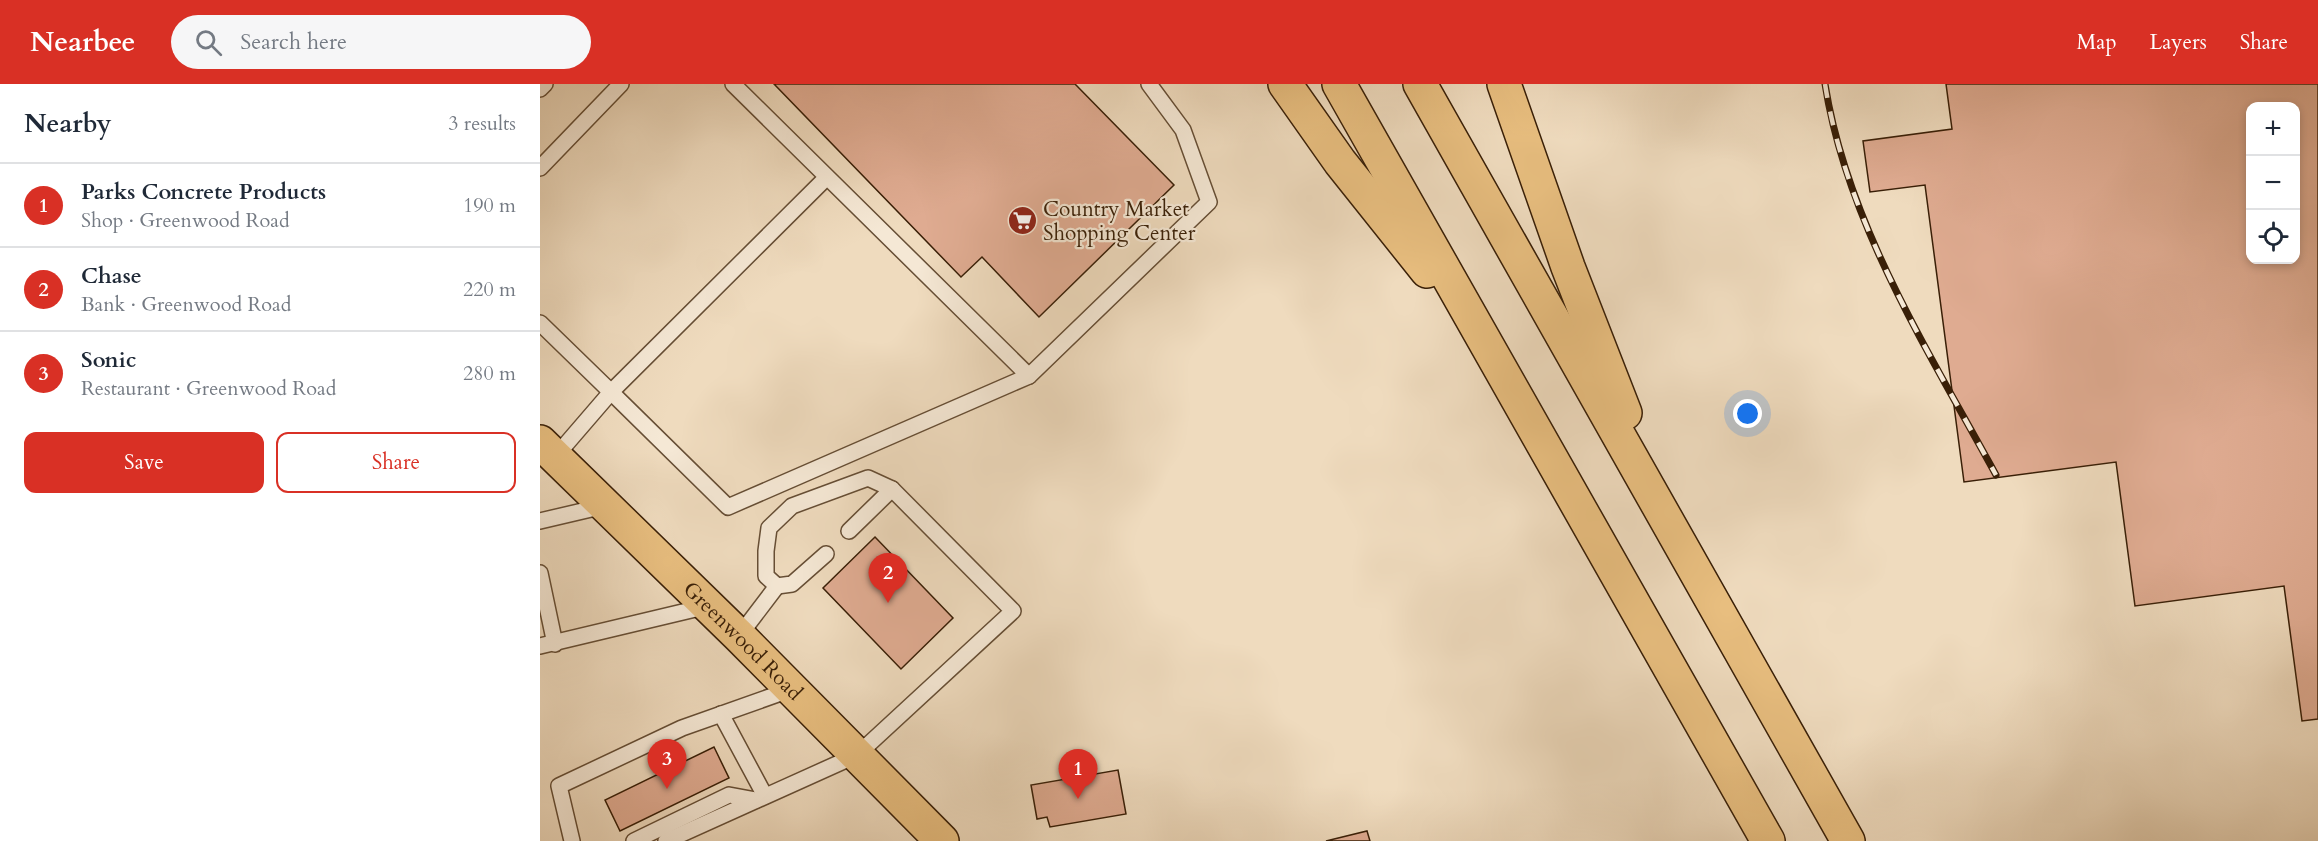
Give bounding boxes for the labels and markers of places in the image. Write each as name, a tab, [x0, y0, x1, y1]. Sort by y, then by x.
place label: Country Market Shopping Center	[1043, 195, 1196, 248]
supermarket icon: Country Market Shopping Center	[1006, 205, 1038, 237]
pin: 2	[868, 554, 908, 603]
pin: 3	[648, 740, 686, 789]
pin: 1	[1058, 750, 1098, 799]

